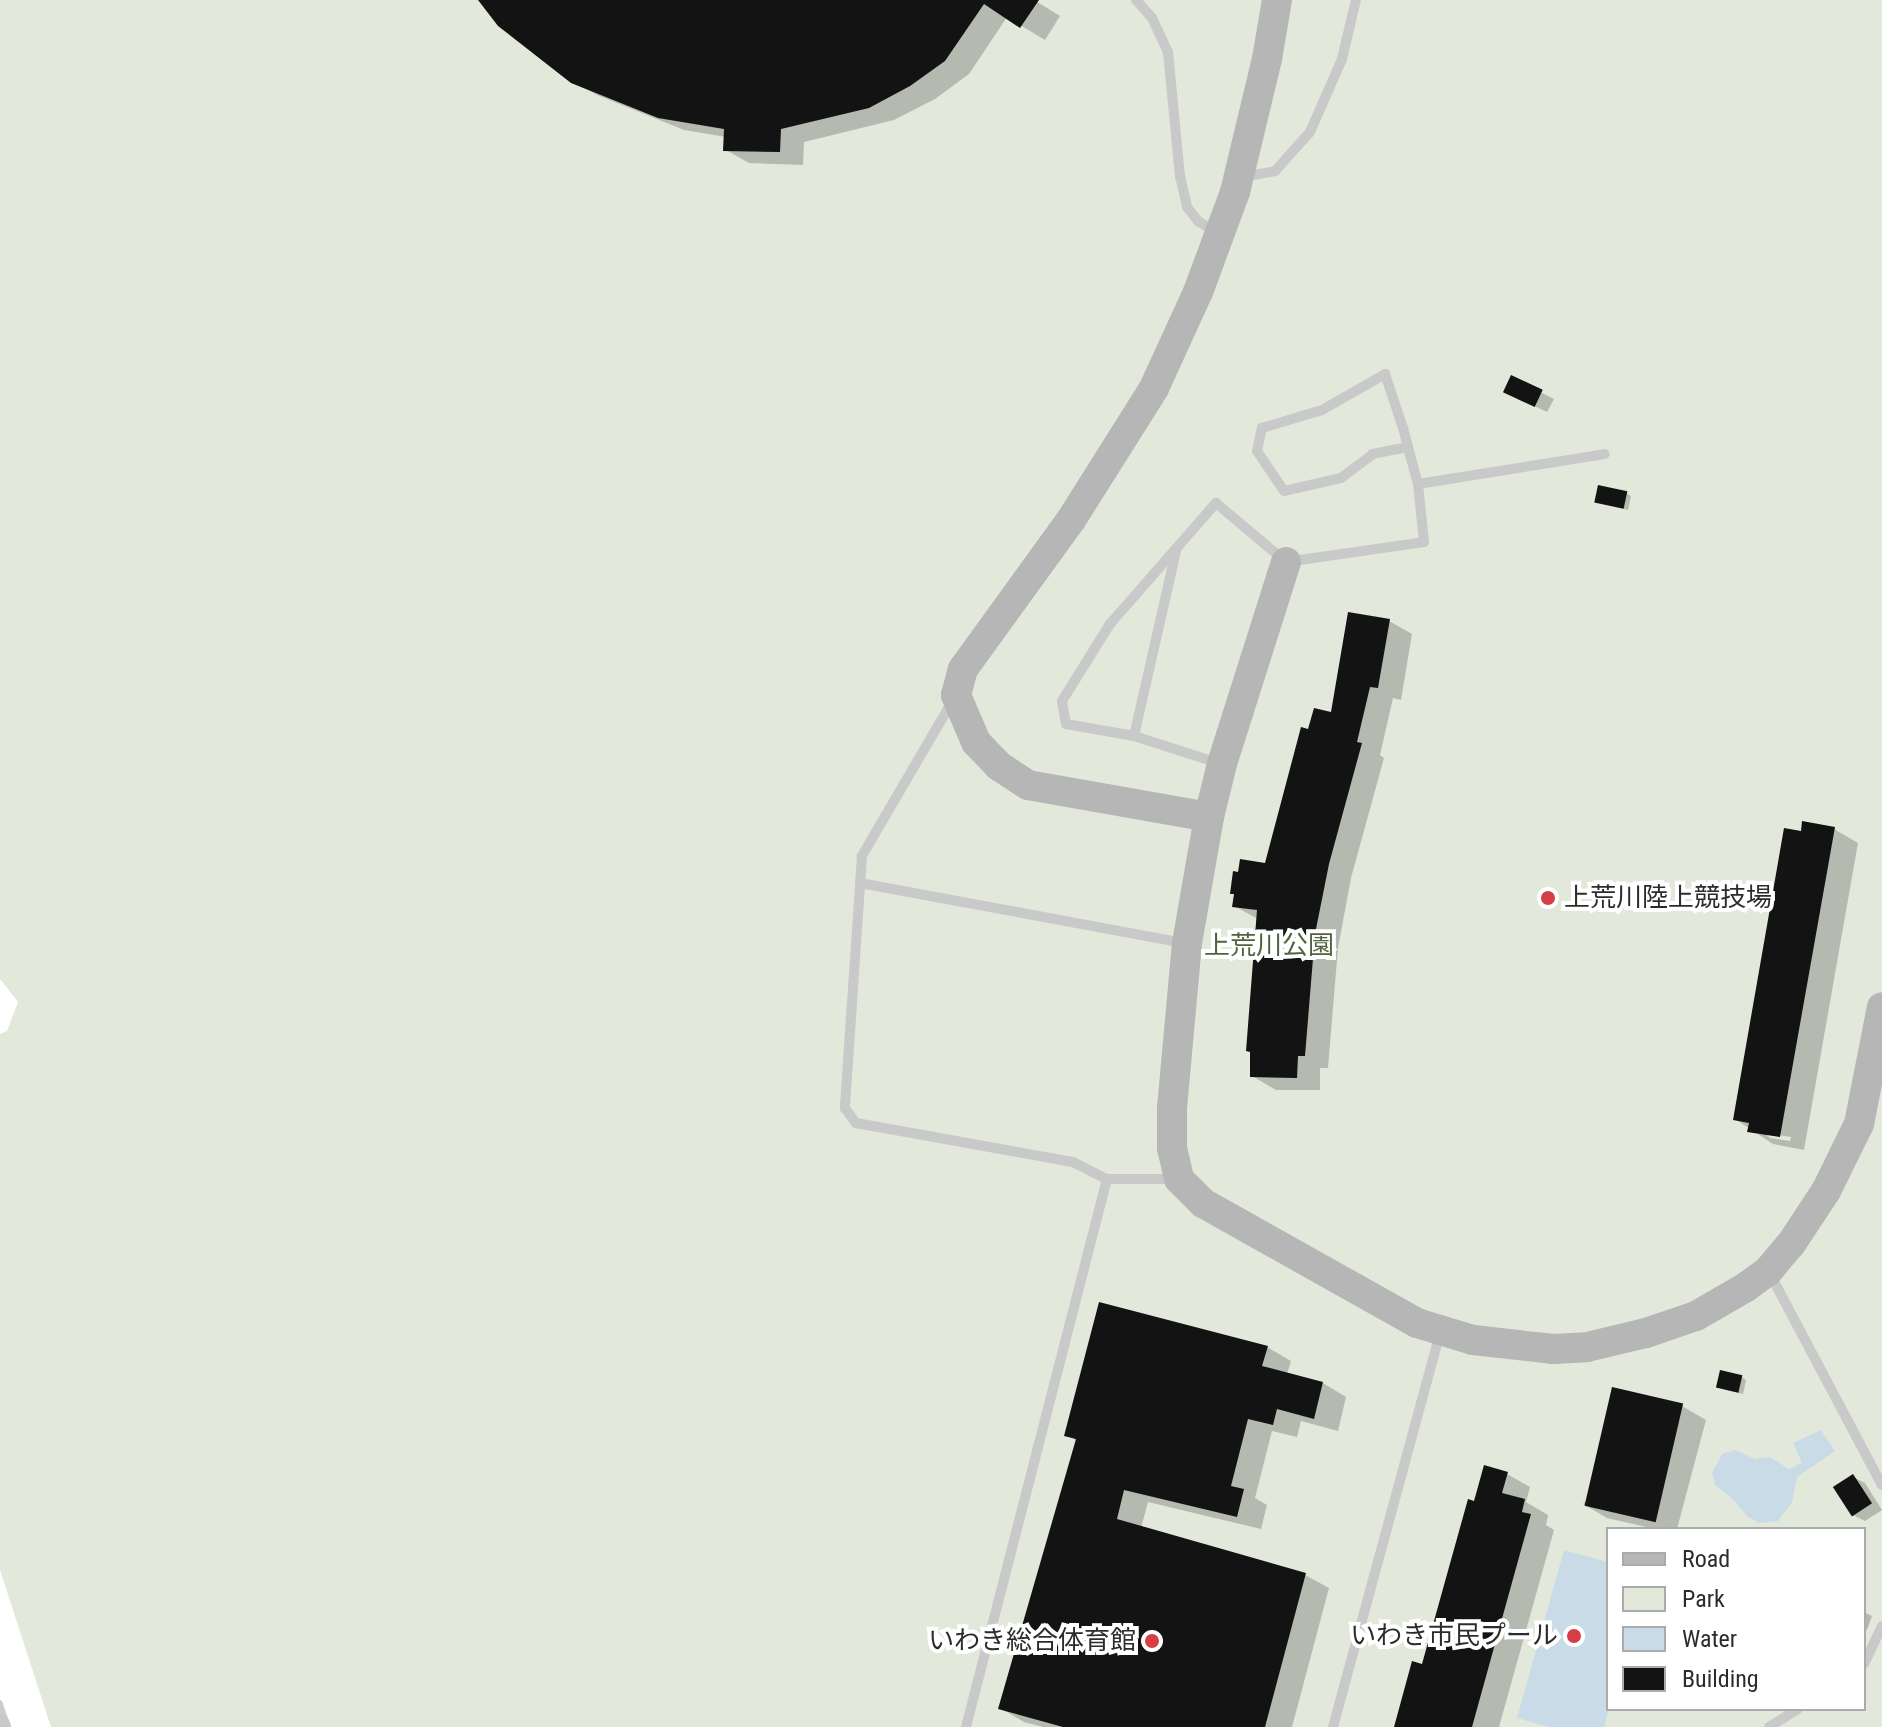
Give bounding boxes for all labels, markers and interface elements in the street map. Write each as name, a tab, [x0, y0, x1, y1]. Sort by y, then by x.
place label: 上荒川陸上競技場	[1564, 882, 1772, 914]
marker: 上荒川陸上競技場	[1539, 889, 1557, 907]
park label: 上荒川公園	[1204, 930, 1334, 962]
legend	[1606, 1527, 1866, 1711]
text: Road	[1682, 1545, 1730, 1573]
text: Park	[1682, 1585, 1725, 1613]
place label: いわき市民プール	[1350, 1620, 1558, 1652]
place label: いわき総合体育館	[928, 1625, 1136, 1657]
text: Water	[1682, 1625, 1737, 1653]
marker: いわき市民プール	[1565, 1627, 1583, 1645]
marker: いわき総合体育館	[1143, 1632, 1161, 1650]
text: Building	[1682, 1665, 1759, 1693]

